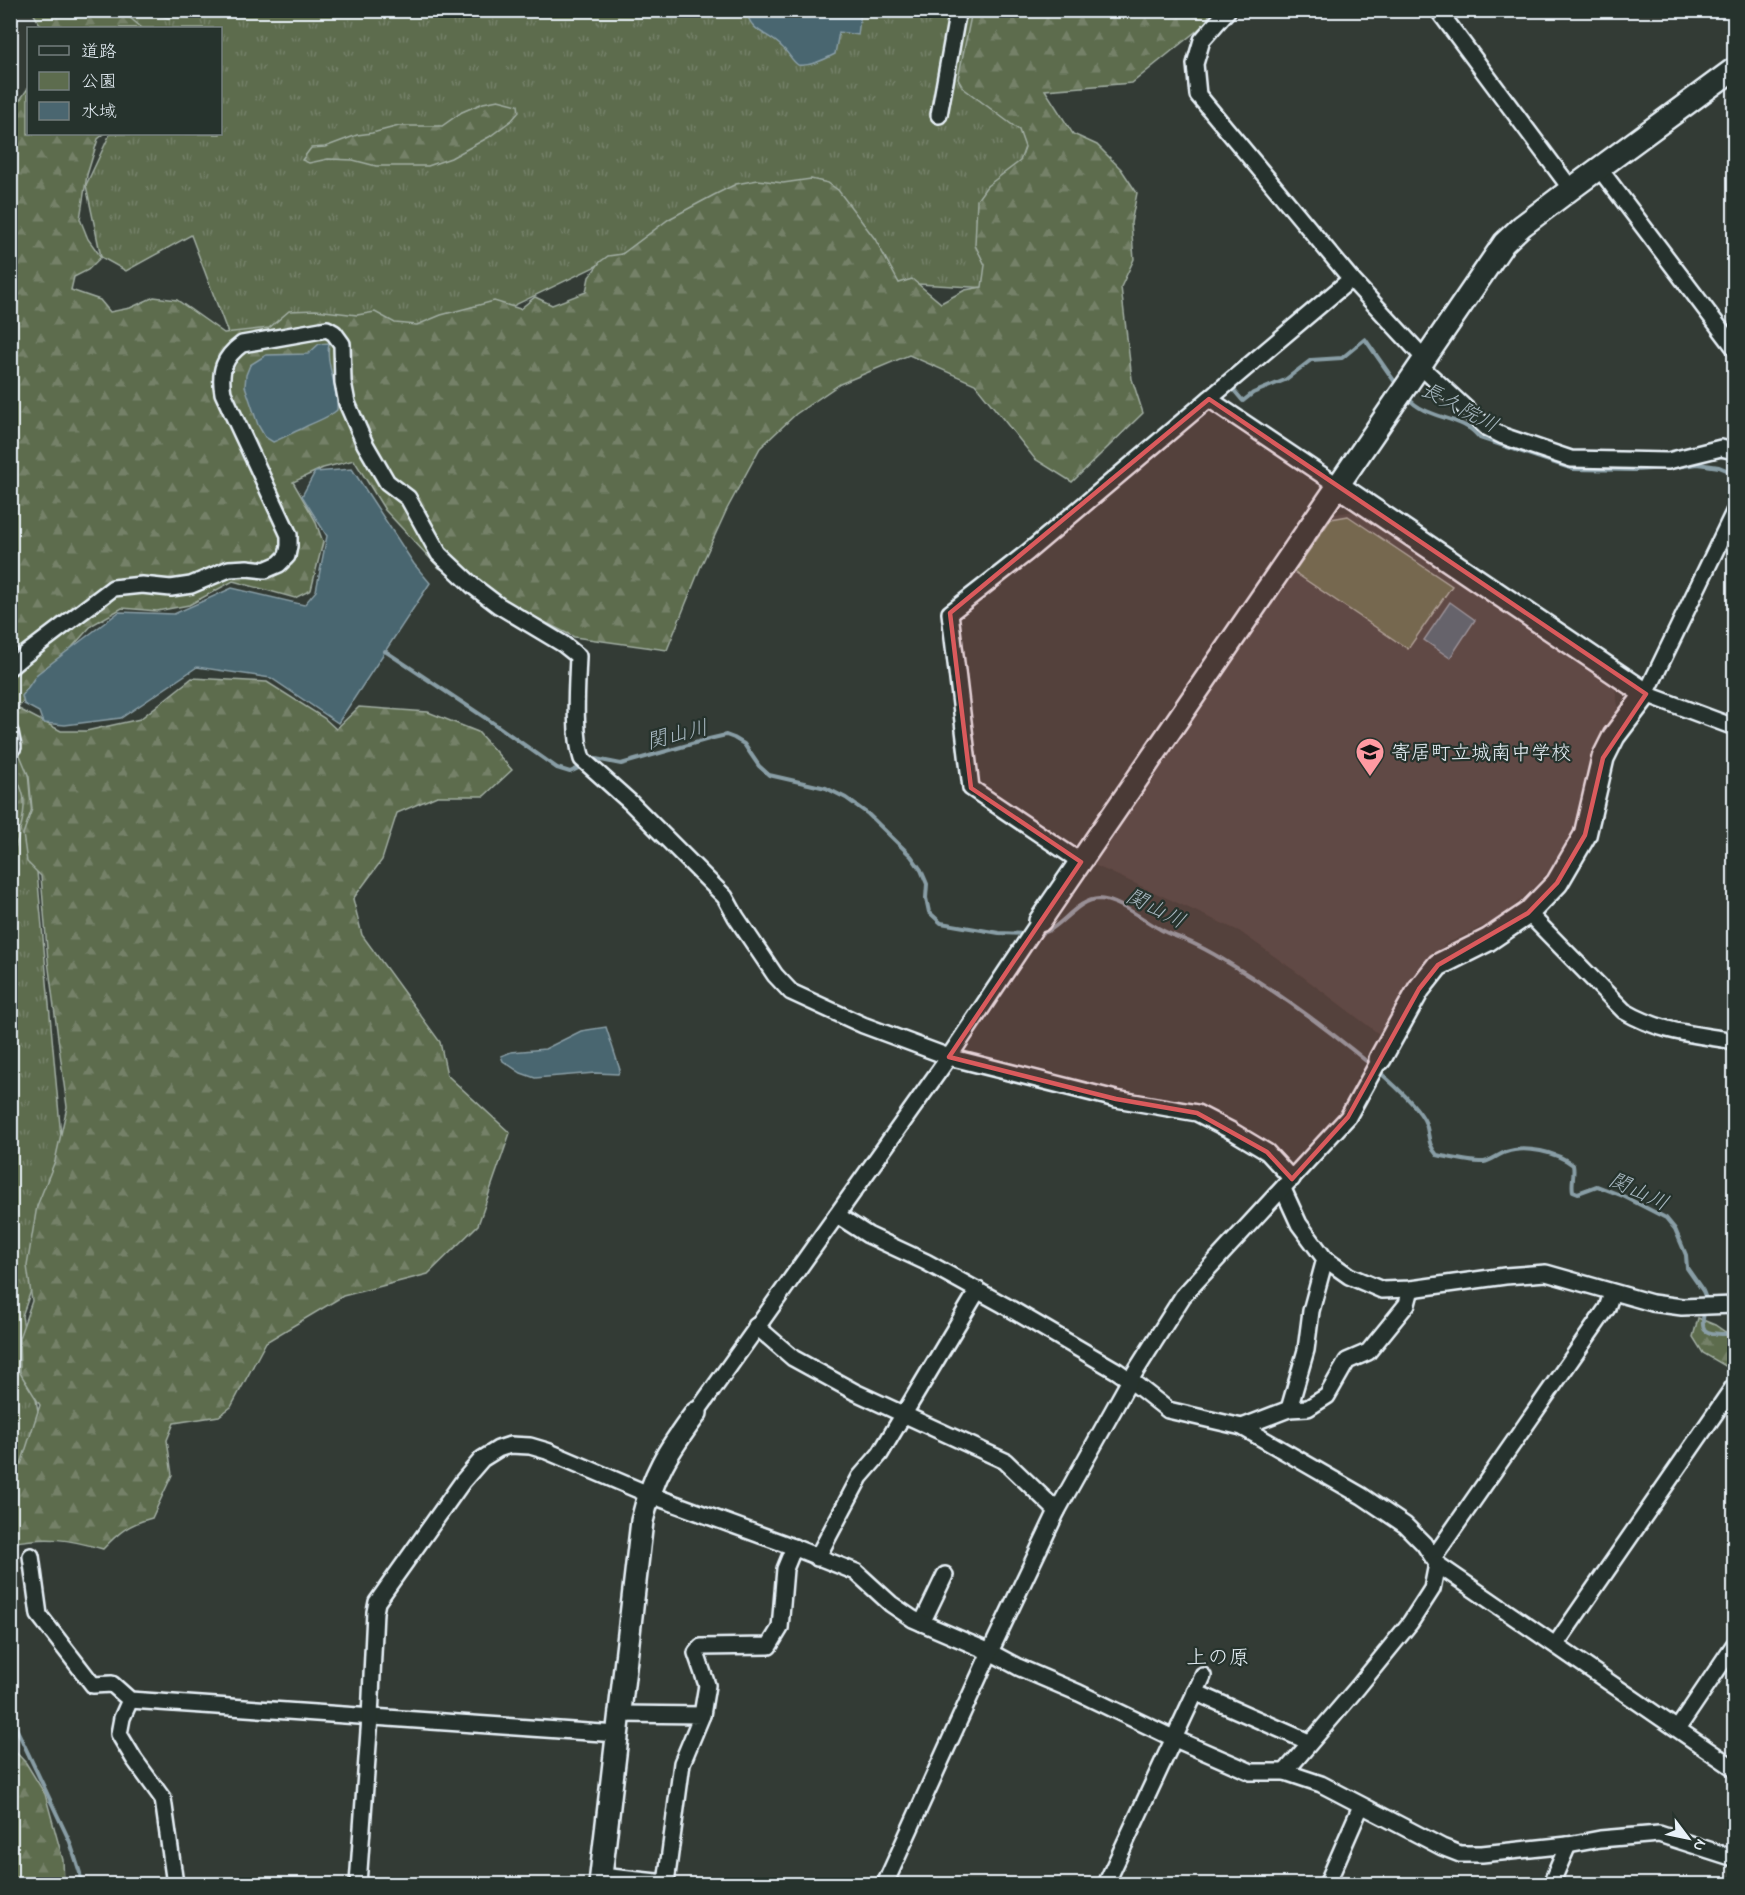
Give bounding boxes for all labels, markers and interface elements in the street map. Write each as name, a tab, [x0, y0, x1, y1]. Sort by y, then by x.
legend	[27, 27, 222, 135]
text: 道路	[81, 40, 117, 66]
text: 公園	[81, 70, 117, 96]
text: 水域	[81, 100, 117, 126]
water label: 長久院川	[1415, 376, 1503, 442]
water label: 関山川	[643, 714, 712, 758]
school or university icon: 寄居町立城南中学校	[1354, 736, 1386, 778]
place label: 寄居町立城南中学校	[1391, 740, 1571, 769]
water label: 関山川	[1120, 882, 1190, 937]
water label: 関山川	[1603, 1166, 1673, 1220]
district label: 上の原	[1187, 1644, 1250, 1674]
north arrow	[1658, 1808, 1718, 1868]
text: N	[1686, 1834, 1712, 1856]

